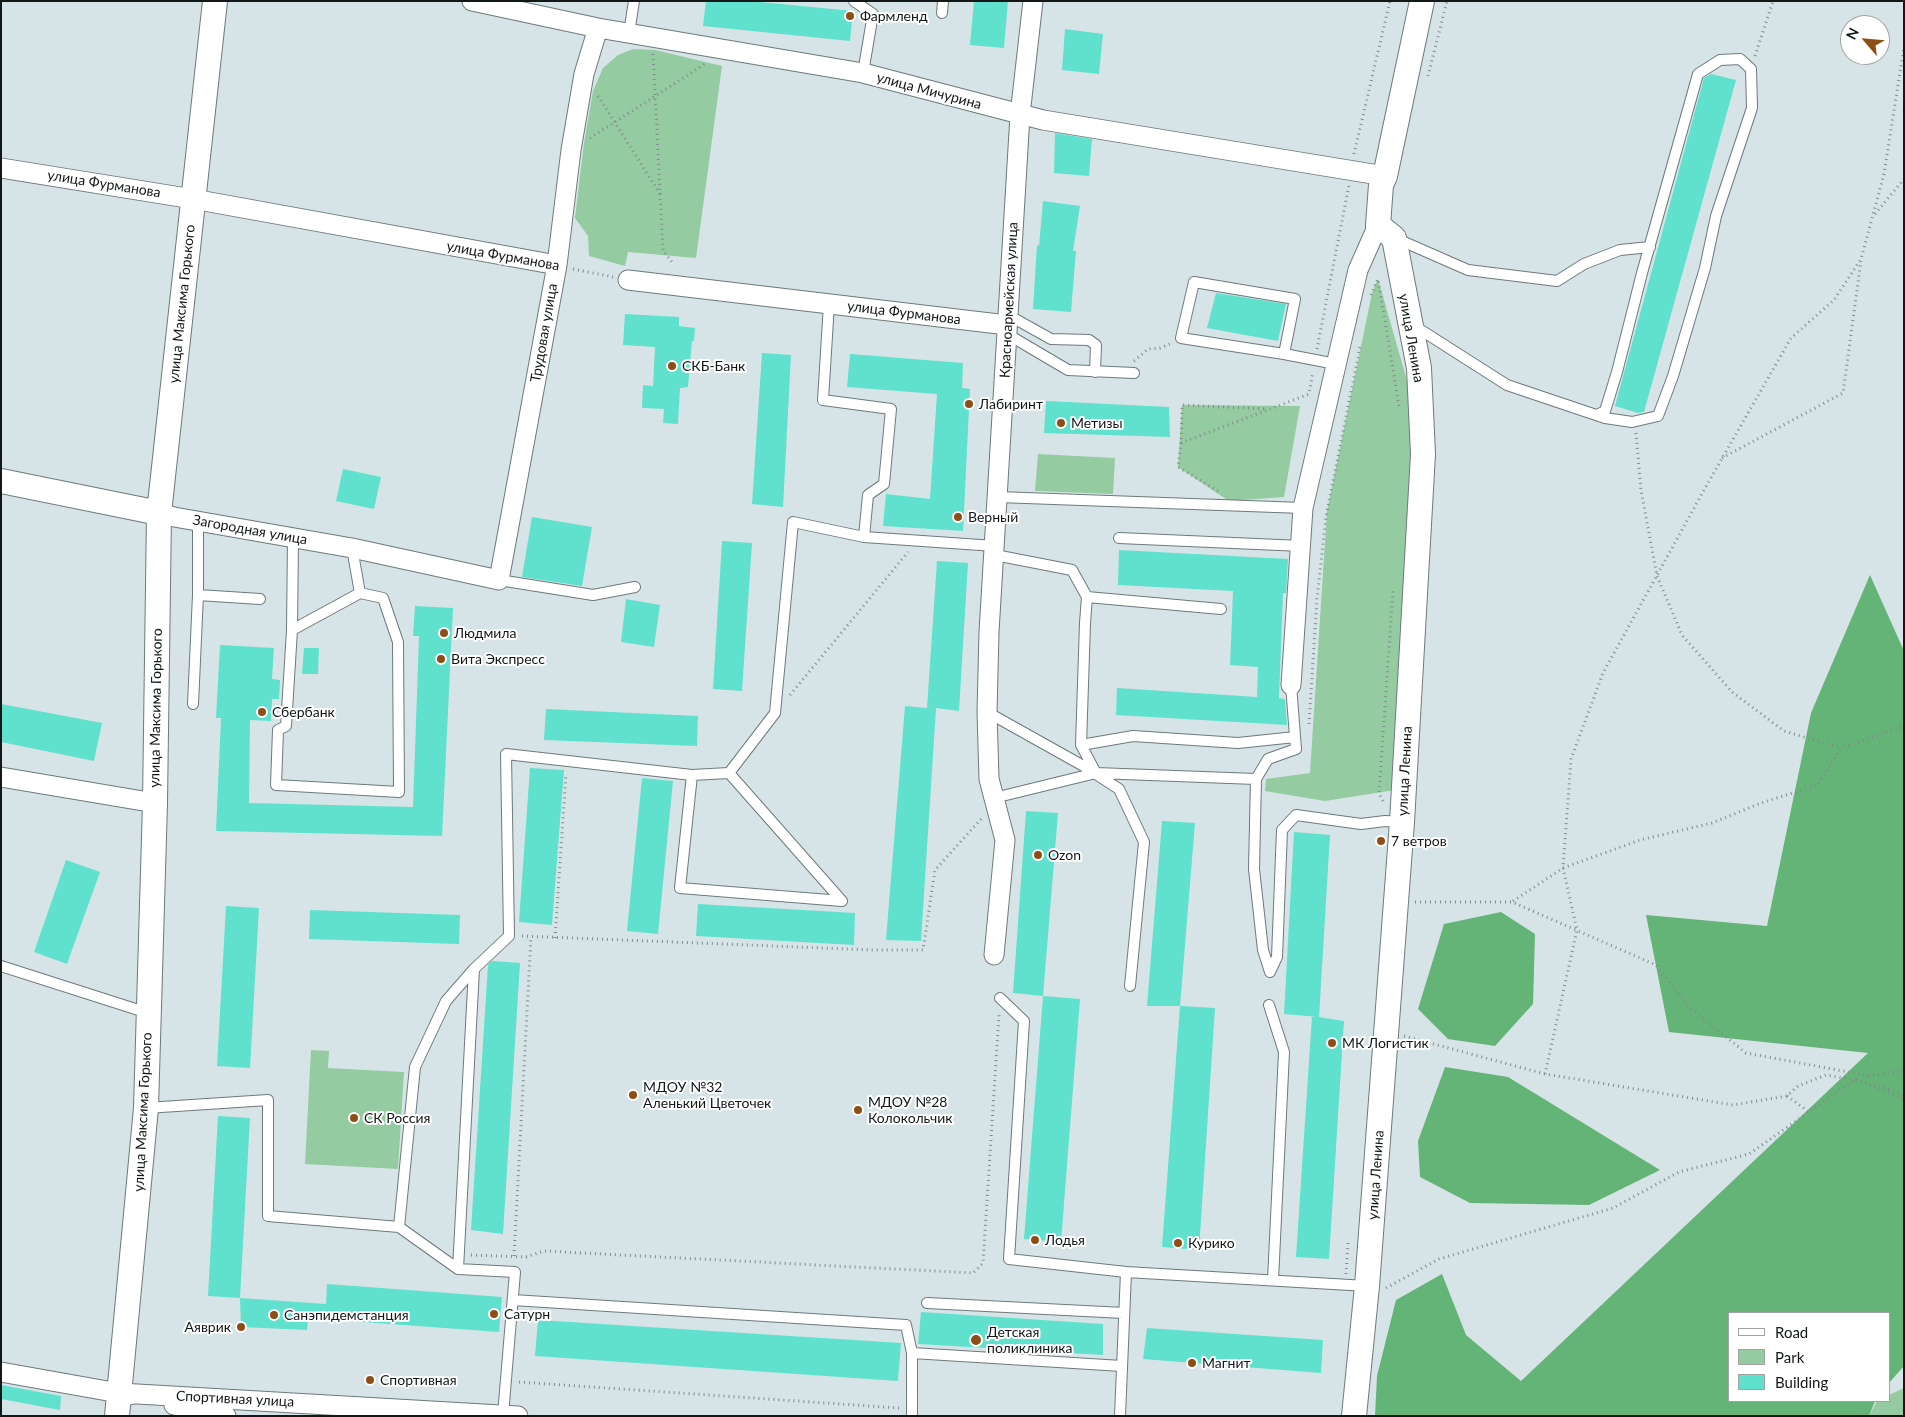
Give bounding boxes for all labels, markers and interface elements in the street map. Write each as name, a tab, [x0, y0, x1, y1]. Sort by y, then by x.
place label: Фармленд	[860, 8, 928, 24]
marker: Фармленд	[844, 10, 856, 22]
north arrow	[1840, 15, 1890, 65]
text: N	[1842, 25, 1862, 42]
street label: улица Мичурина	[875, 69, 983, 113]
street label: улица Фурманова	[46, 167, 162, 201]
street label: Красноармейская улица	[997, 222, 1021, 378]
street label: улица Максима Горького	[165, 224, 199, 384]
street label: улица Фурманова	[445, 238, 561, 274]
street label: Трудовая улица	[527, 282, 561, 384]
street label: улица Ленина	[1395, 292, 1427, 384]
street label: улица Фурманова	[846, 298, 962, 328]
place label: СКБ-Банк	[682, 358, 745, 374]
marker: СКБ-Банк	[666, 360, 678, 372]
place label: Лабиринт	[979, 396, 1043, 412]
marker: Лабиринт	[963, 398, 975, 410]
place label: Метизы	[1071, 415, 1123, 431]
marker: Метизы	[1055, 417, 1067, 429]
place label: Верный	[968, 509, 1018, 525]
marker: Верный	[952, 511, 964, 523]
street label: Загородная улица	[191, 512, 309, 548]
place label: Людмила	[454, 625, 516, 641]
marker: Людмила	[438, 627, 450, 639]
street label: улица Максима Горького	[146, 628, 166, 788]
place label: Вита Экспресс	[451, 651, 545, 667]
marker: Вита Экспресс	[435, 653, 447, 665]
place label: Сбербанк	[272, 704, 335, 720]
marker: Сбербанк	[256, 706, 268, 718]
street label: улица Ленина	[1394, 726, 1416, 816]
place label: 7 ветров	[1391, 833, 1447, 849]
marker: 7 ветров	[1375, 835, 1387, 847]
place label: Ozon	[1048, 847, 1081, 863]
marker: Ozon	[1032, 849, 1044, 861]
street label: улица Максима Горького	[130, 1032, 156, 1192]
place label: МК Логистик	[1342, 1035, 1429, 1051]
marker: МК Логистик	[1326, 1037, 1338, 1049]
place label: МДОУ №32 Аленький Цветочек	[643, 1079, 771, 1112]
marker: МДОУ №32 Аленький Цветочек	[627, 1089, 639, 1101]
place label: МДОУ №28 Колокольчик	[868, 1094, 953, 1126]
marker: МДОУ №28 Колокольчик	[852, 1104, 864, 1116]
place label: СК Россия	[364, 1110, 430, 1126]
marker: СК Россия	[348, 1112, 360, 1124]
street label: улица Ленина	[1364, 1130, 1388, 1220]
place label: Лодья	[1045, 1232, 1085, 1248]
marker: Лодья	[1029, 1234, 1041, 1246]
place label: Курико	[1188, 1235, 1235, 1251]
marker: Курико	[1172, 1237, 1184, 1249]
place label: Сатурн	[504, 1306, 550, 1322]
place label: Санэпидемстанция	[284, 1307, 409, 1323]
marker: Сатурн	[488, 1308, 500, 1320]
marker: Санэпидемстанция	[268, 1309, 280, 1321]
legend	[1728, 1312, 1890, 1402]
place label: Аяврик	[185, 1319, 231, 1335]
marker: Аяврик	[235, 1321, 247, 1333]
text: Road	[1775, 1323, 1808, 1341]
place label: Детская поликлиника	[987, 1324, 1072, 1356]
marker: Детская поликлиника	[969, 1333, 983, 1347]
text: Park	[1775, 1348, 1804, 1366]
place label: Магнит	[1202, 1355, 1251, 1371]
marker: Магнит	[1186, 1357, 1198, 1369]
place label: Спортивная	[380, 1372, 457, 1388]
text: Building	[1775, 1373, 1828, 1391]
marker: Спортивная	[364, 1374, 376, 1386]
street label: Спортивная улица	[175, 1388, 295, 1410]

